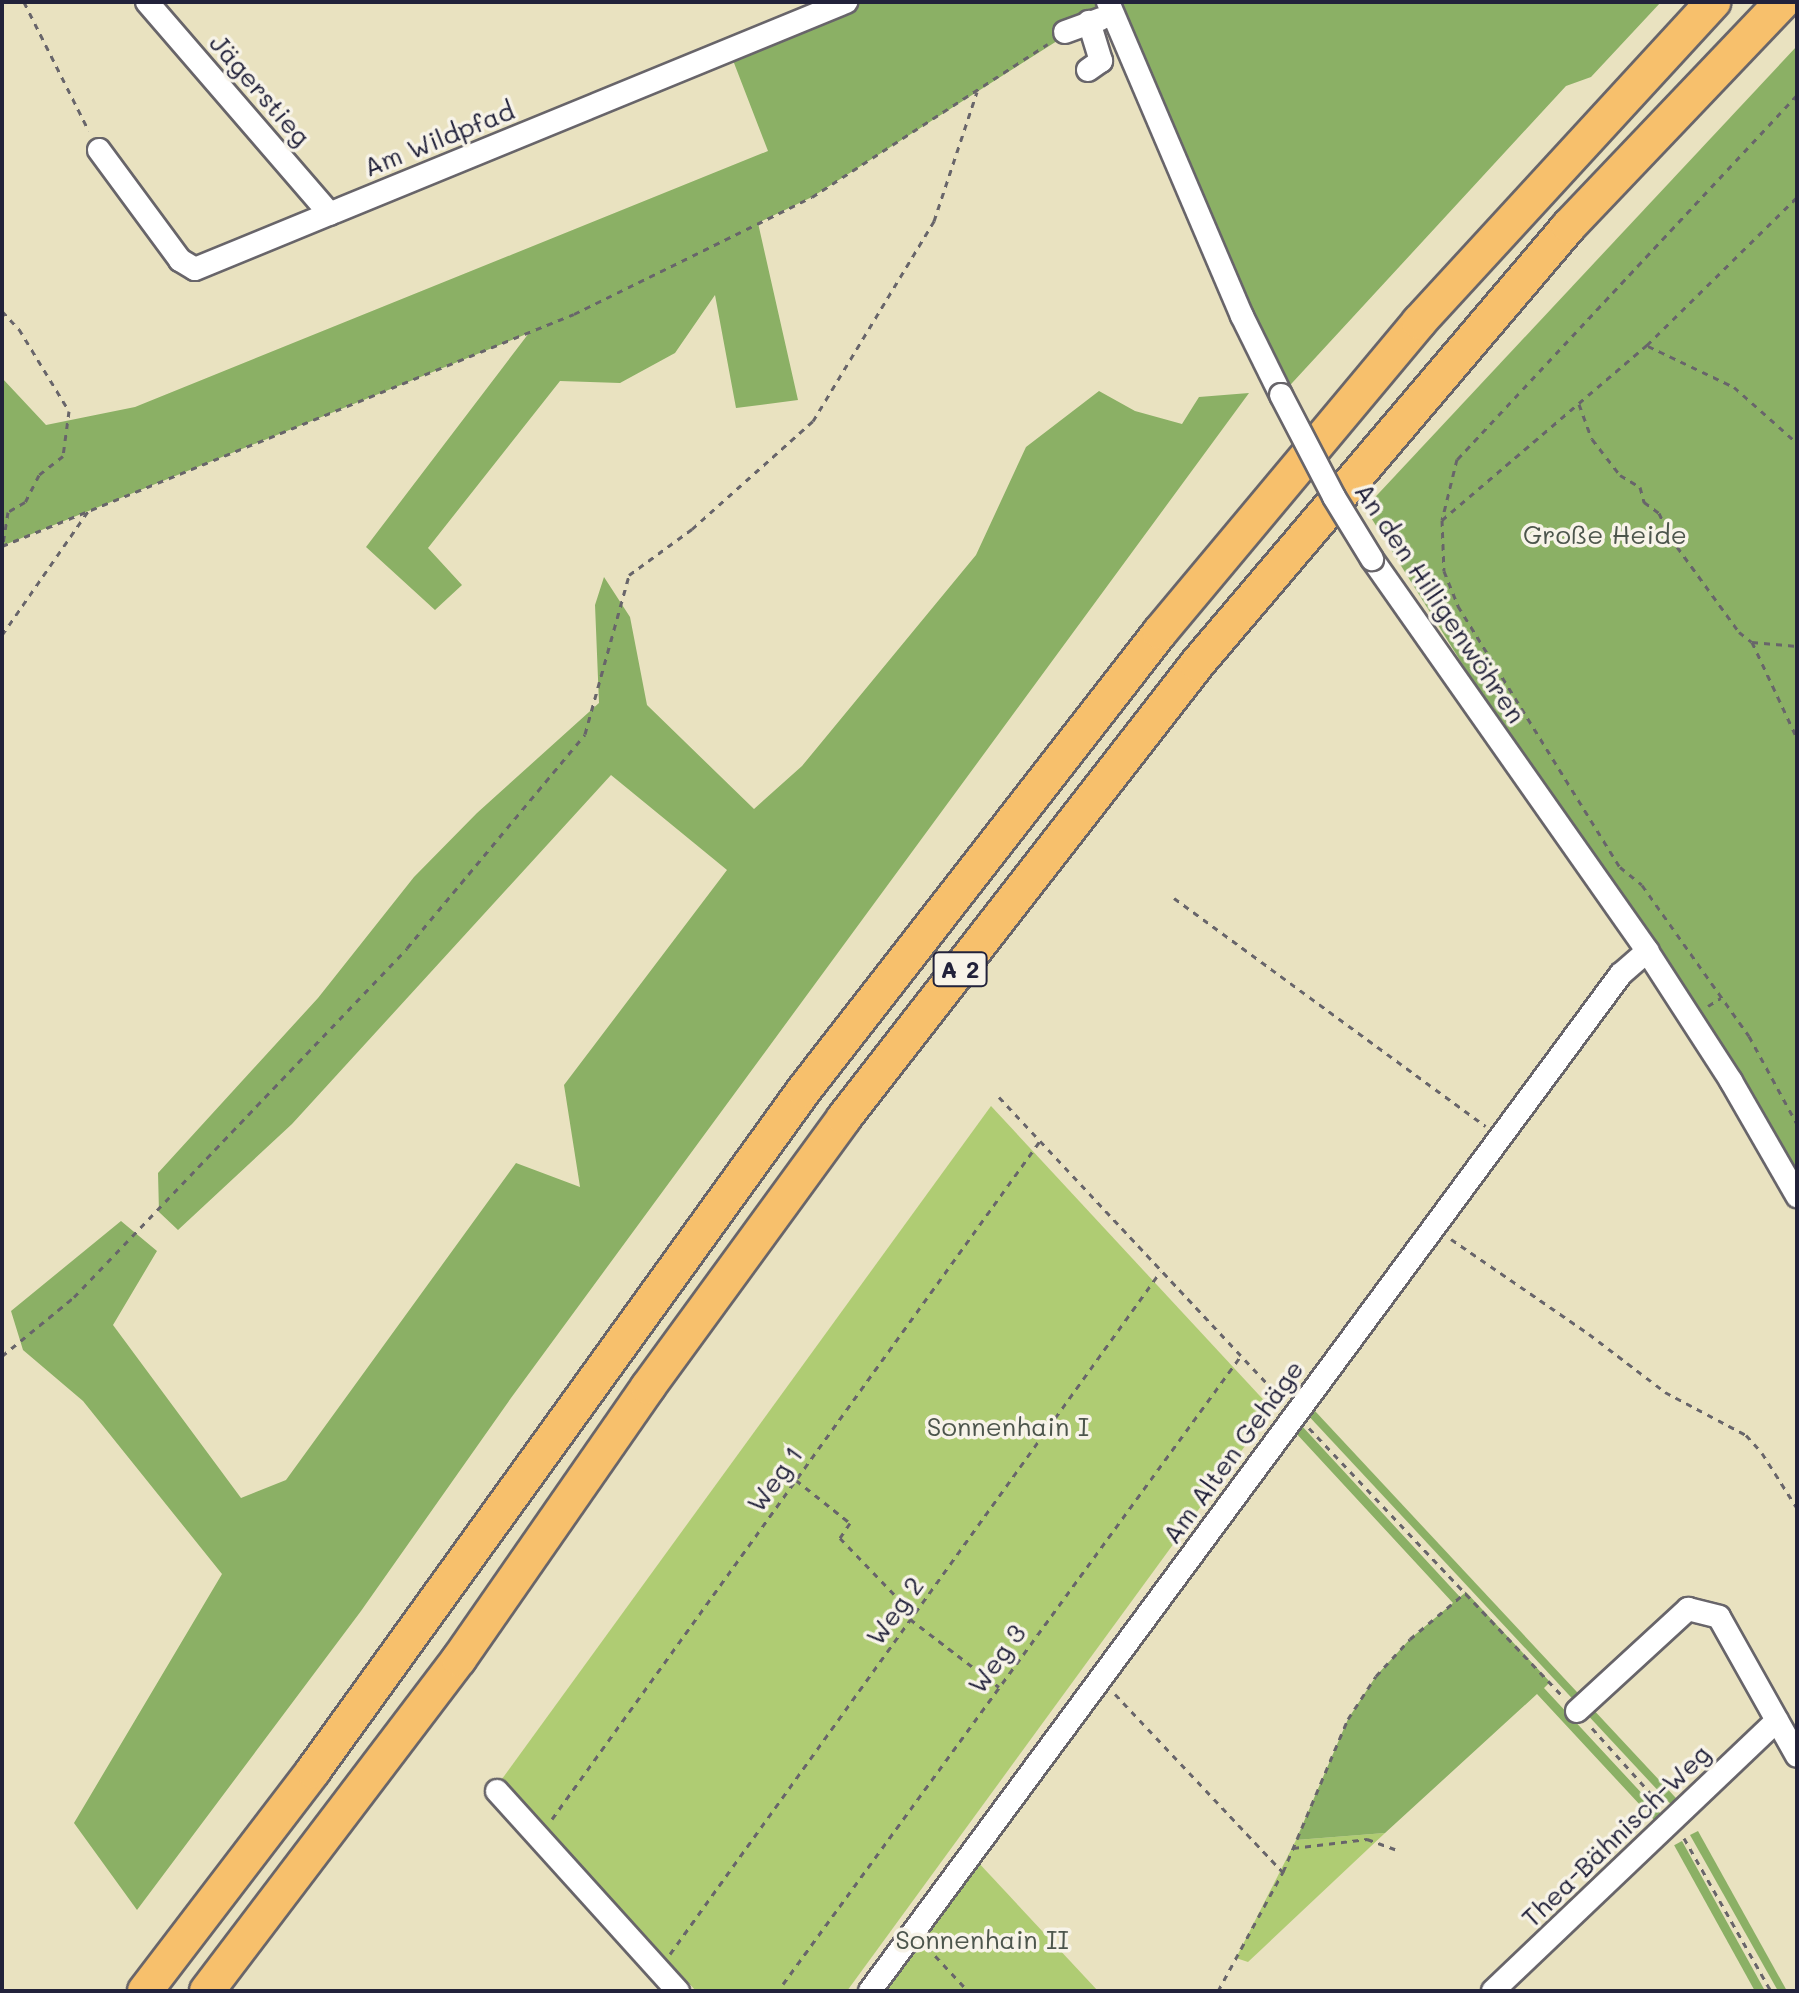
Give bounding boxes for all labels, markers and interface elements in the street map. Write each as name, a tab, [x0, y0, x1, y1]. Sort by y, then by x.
street label: Jägerstieg	[203, 28, 317, 152]
street label: Am Wildpfad	[359, 95, 519, 183]
street label: An den Hilligenwöhren	[1348, 477, 1532, 729]
park label: Große Heide	[1523, 519, 1687, 551]
road number: A 2	[932, 949, 988, 989]
street label: Am Alten Gehäge	[1156, 1354, 1310, 1550]
park label: Sonnenhain I	[927, 1411, 1089, 1443]
street label: Weg 1	[741, 1440, 809, 1518]
street label: Weg 2	[860, 1571, 930, 1651]
street label: Weg 3	[962, 1618, 1032, 1700]
street label: Thea-Bähnisch-Weg	[1515, 1738, 1717, 1934]
park label: Sonnenhain II	[895, 1924, 1069, 1956]

